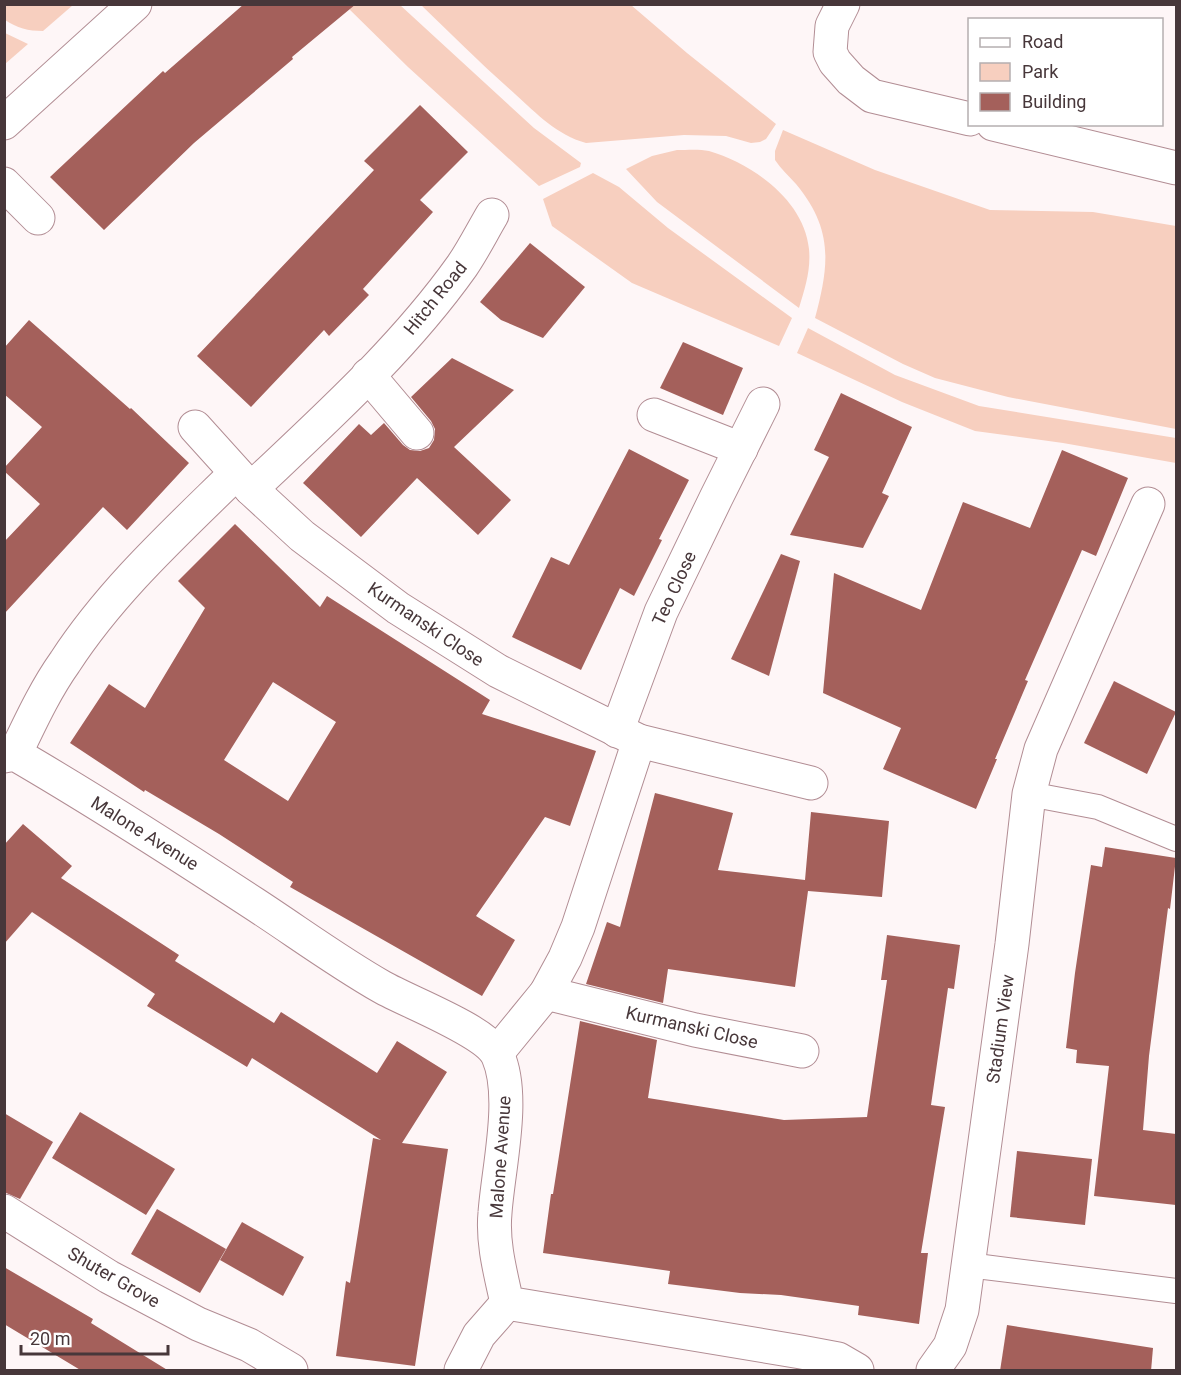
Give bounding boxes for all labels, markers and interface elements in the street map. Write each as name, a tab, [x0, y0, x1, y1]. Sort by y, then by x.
legend	[968, 18, 1163, 126]
text: Road	[1022, 31, 1063, 52]
text: Park	[1022, 61, 1059, 82]
text: Building	[1022, 91, 1086, 112]
street label: Hitch Road	[399, 257, 471, 339]
street label: Teo Close	[648, 548, 700, 628]
street label: Kurmanski Close	[364, 578, 488, 670]
street label: Malone Avenue	[87, 792, 203, 874]
street label: Stadium View	[982, 973, 1018, 1085]
street label: Kurmanski Close	[624, 1002, 760, 1052]
street label: Malone Avenue	[485, 1095, 515, 1219]
street label: Shuter Grove	[64, 1242, 164, 1312]
scale bar	[21, 1318, 168, 1356]
text: 20 m	[30, 1328, 70, 1349]

